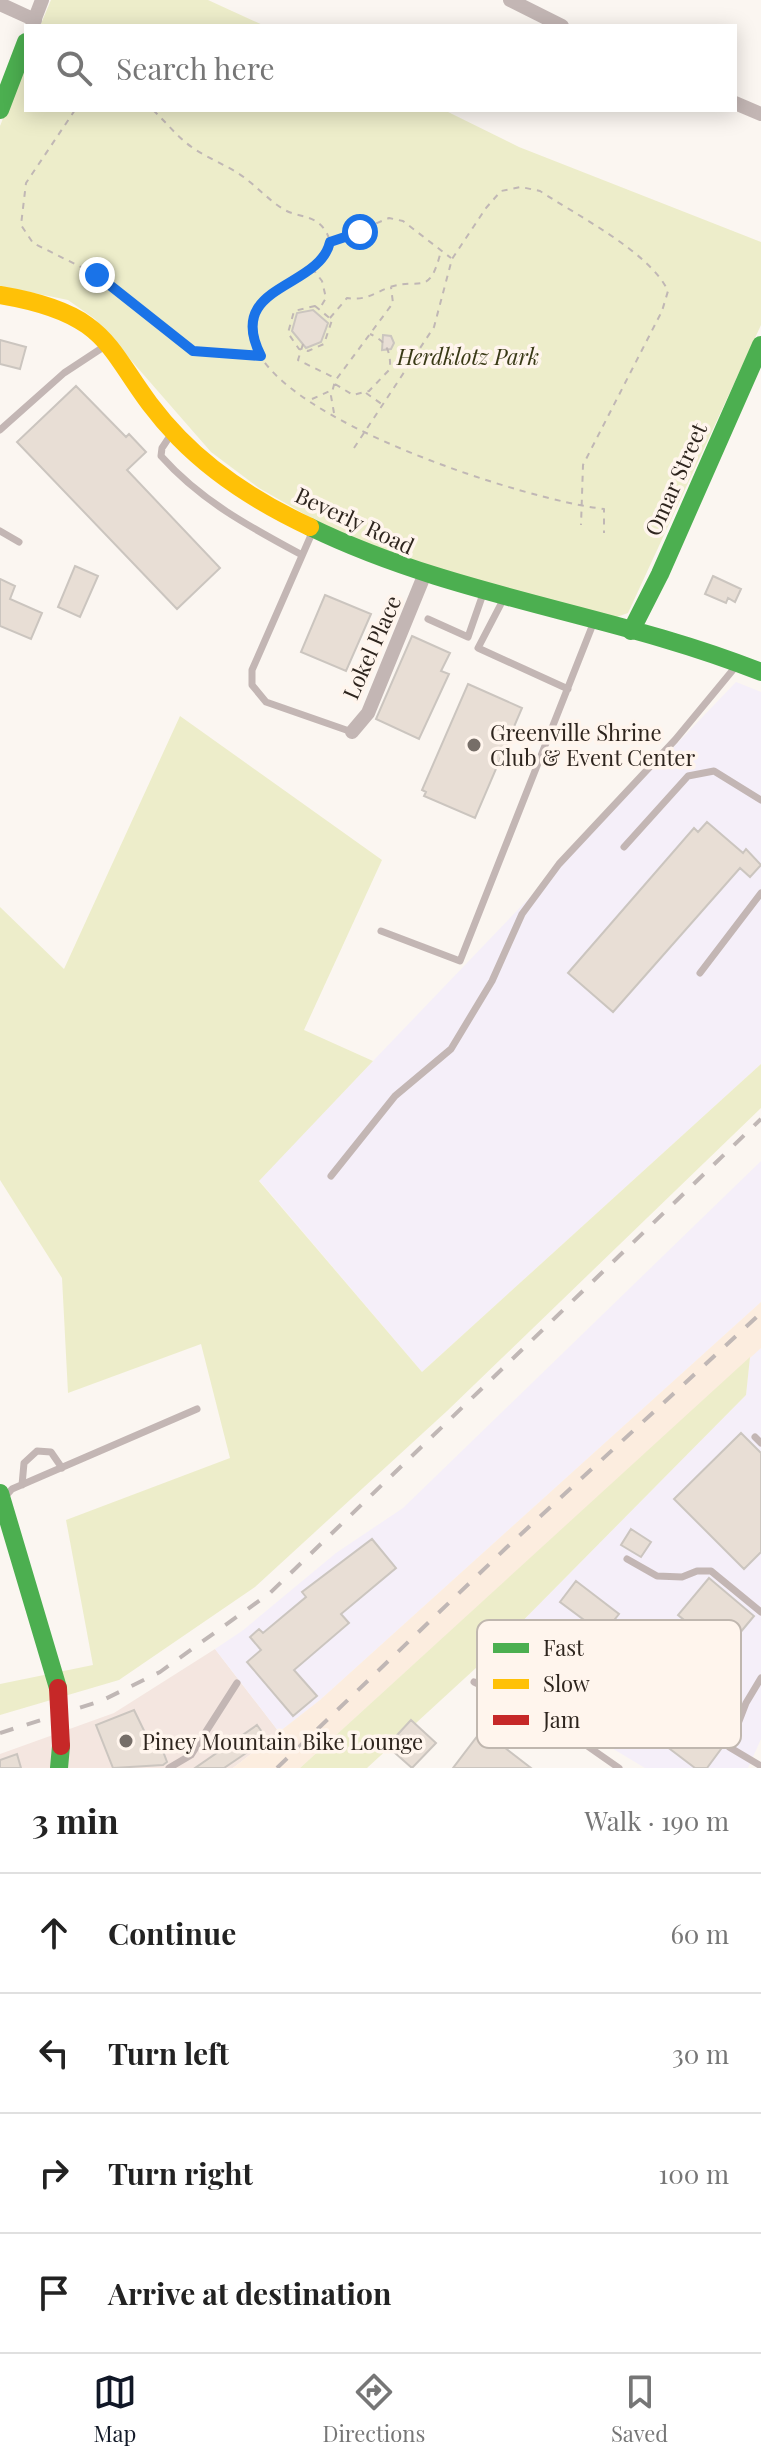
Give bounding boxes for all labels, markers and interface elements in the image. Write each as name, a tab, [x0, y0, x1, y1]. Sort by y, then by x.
search box	[24, 24, 737, 112]
icon: search	[52, 46, 96, 90]
text: Search here	[116, 48, 275, 88]
route start	[342, 214, 378, 250]
route end	[79, 257, 115, 293]
park label: Herdklotz Park	[396, 341, 539, 371]
street label: Omar Street	[637, 417, 714, 540]
street label: Beverly Road	[291, 479, 420, 561]
street label: Lokel Place	[335, 590, 407, 704]
place label: Greenville Shrine Club & Event Center	[490, 717, 695, 772]
marker: Greenville Shrine Club & Event Center	[465, 736, 483, 754]
legend	[477, 1620, 741, 1748]
text: Fast	[543, 1632, 585, 1662]
text: Slow	[543, 1668, 590, 1698]
text: Jam	[542, 1704, 581, 1734]
place label: Piney Mountain Bike Lounge	[142, 1726, 423, 1756]
marker: Piney Mountain Bike Lounge	[117, 1732, 135, 1750]
text: 3 min	[32, 1797, 119, 1843]
text: Walk · 190 m	[585, 1803, 729, 1838]
icon: ahead	[32, 1911, 76, 1955]
text: Continue	[108, 1913, 236, 1953]
text: 60 m	[670, 1916, 729, 1951]
icon: left	[32, 2031, 76, 2075]
text: Turn left	[108, 2033, 229, 2073]
text: 30 m	[672, 2036, 729, 2071]
icon: right	[32, 2151, 76, 2195]
text: Turn right	[108, 2153, 253, 2193]
text: 100 m	[659, 2156, 729, 2191]
icon: arrive	[32, 2271, 76, 2315]
text: Arrive at destination	[108, 2273, 391, 2313]
tab: Map	[93, 2370, 137, 2448]
tab: Directions	[322, 2370, 425, 2448]
tab: Saved	[611, 2370, 668, 2448]

